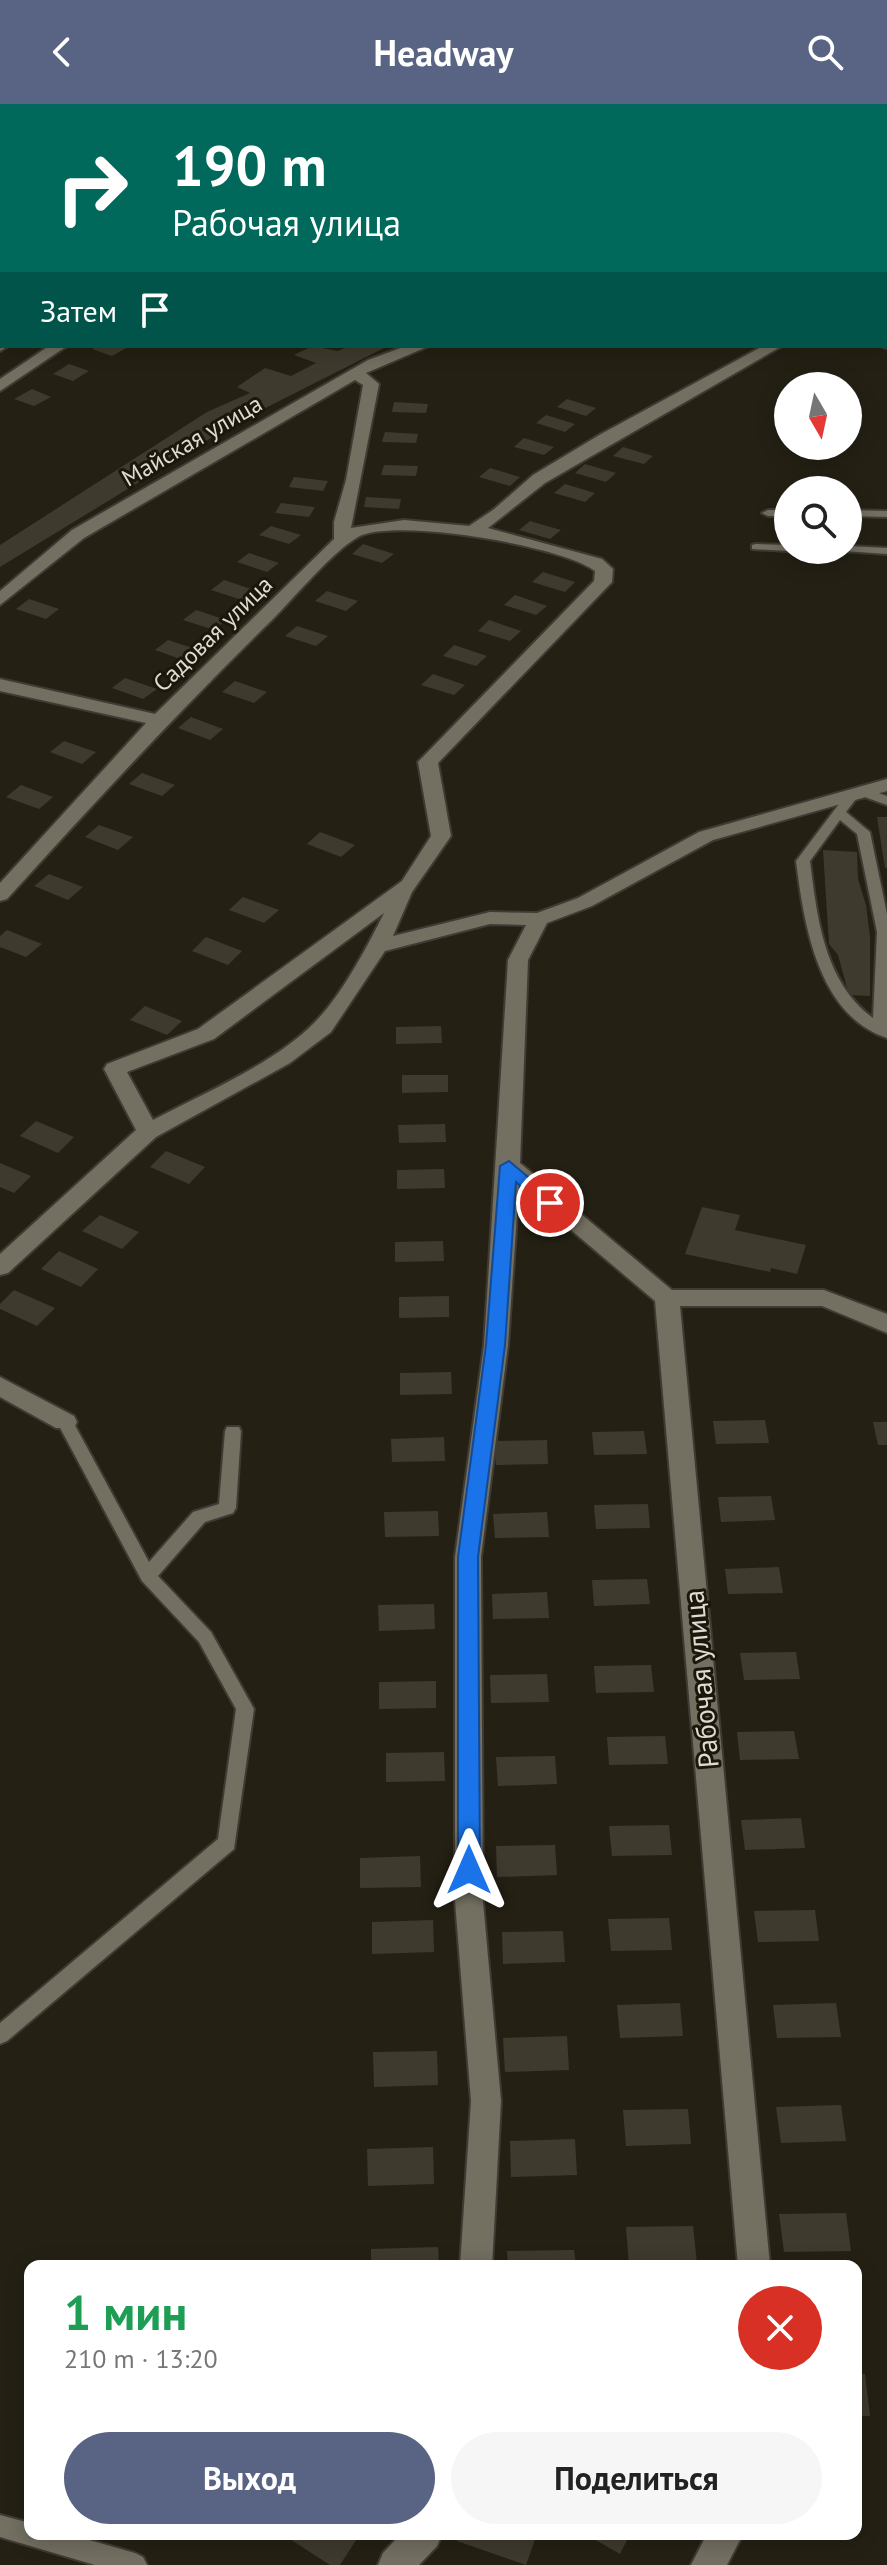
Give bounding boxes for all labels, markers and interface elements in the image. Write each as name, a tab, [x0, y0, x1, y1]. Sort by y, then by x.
text: Headway	[373, 29, 514, 76]
icon: back	[40, 30, 84, 74]
icon: search	[803, 30, 847, 74]
text: 190 m	[172, 129, 327, 201]
icon: right	[40, 136, 144, 240]
text: Рабочая улица	[172, 199, 401, 246]
icon: arrive	[133, 288, 177, 332]
text: Затем	[40, 291, 117, 330]
north arrow	[774, 372, 862, 460]
map controls	[774, 372, 862, 564]
street label: Майская улица	[116, 388, 268, 493]
button: search	[774, 476, 862, 564]
street label: Садовая улица	[146, 569, 279, 698]
pin	[516, 1169, 584, 1237]
icon: arrive	[528, 1181, 572, 1225]
street label: Рабочая улица	[674, 1589, 727, 1769]
position arrow	[427, 1828, 511, 1912]
text: 1 мин	[64, 2281, 187, 2343]
button: close	[738, 2286, 822, 2370]
text: 210 m · 13:20	[64, 2342, 218, 2375]
button: Выход	[64, 2432, 435, 2524]
button: Поделиться	[451, 2432, 822, 2524]

